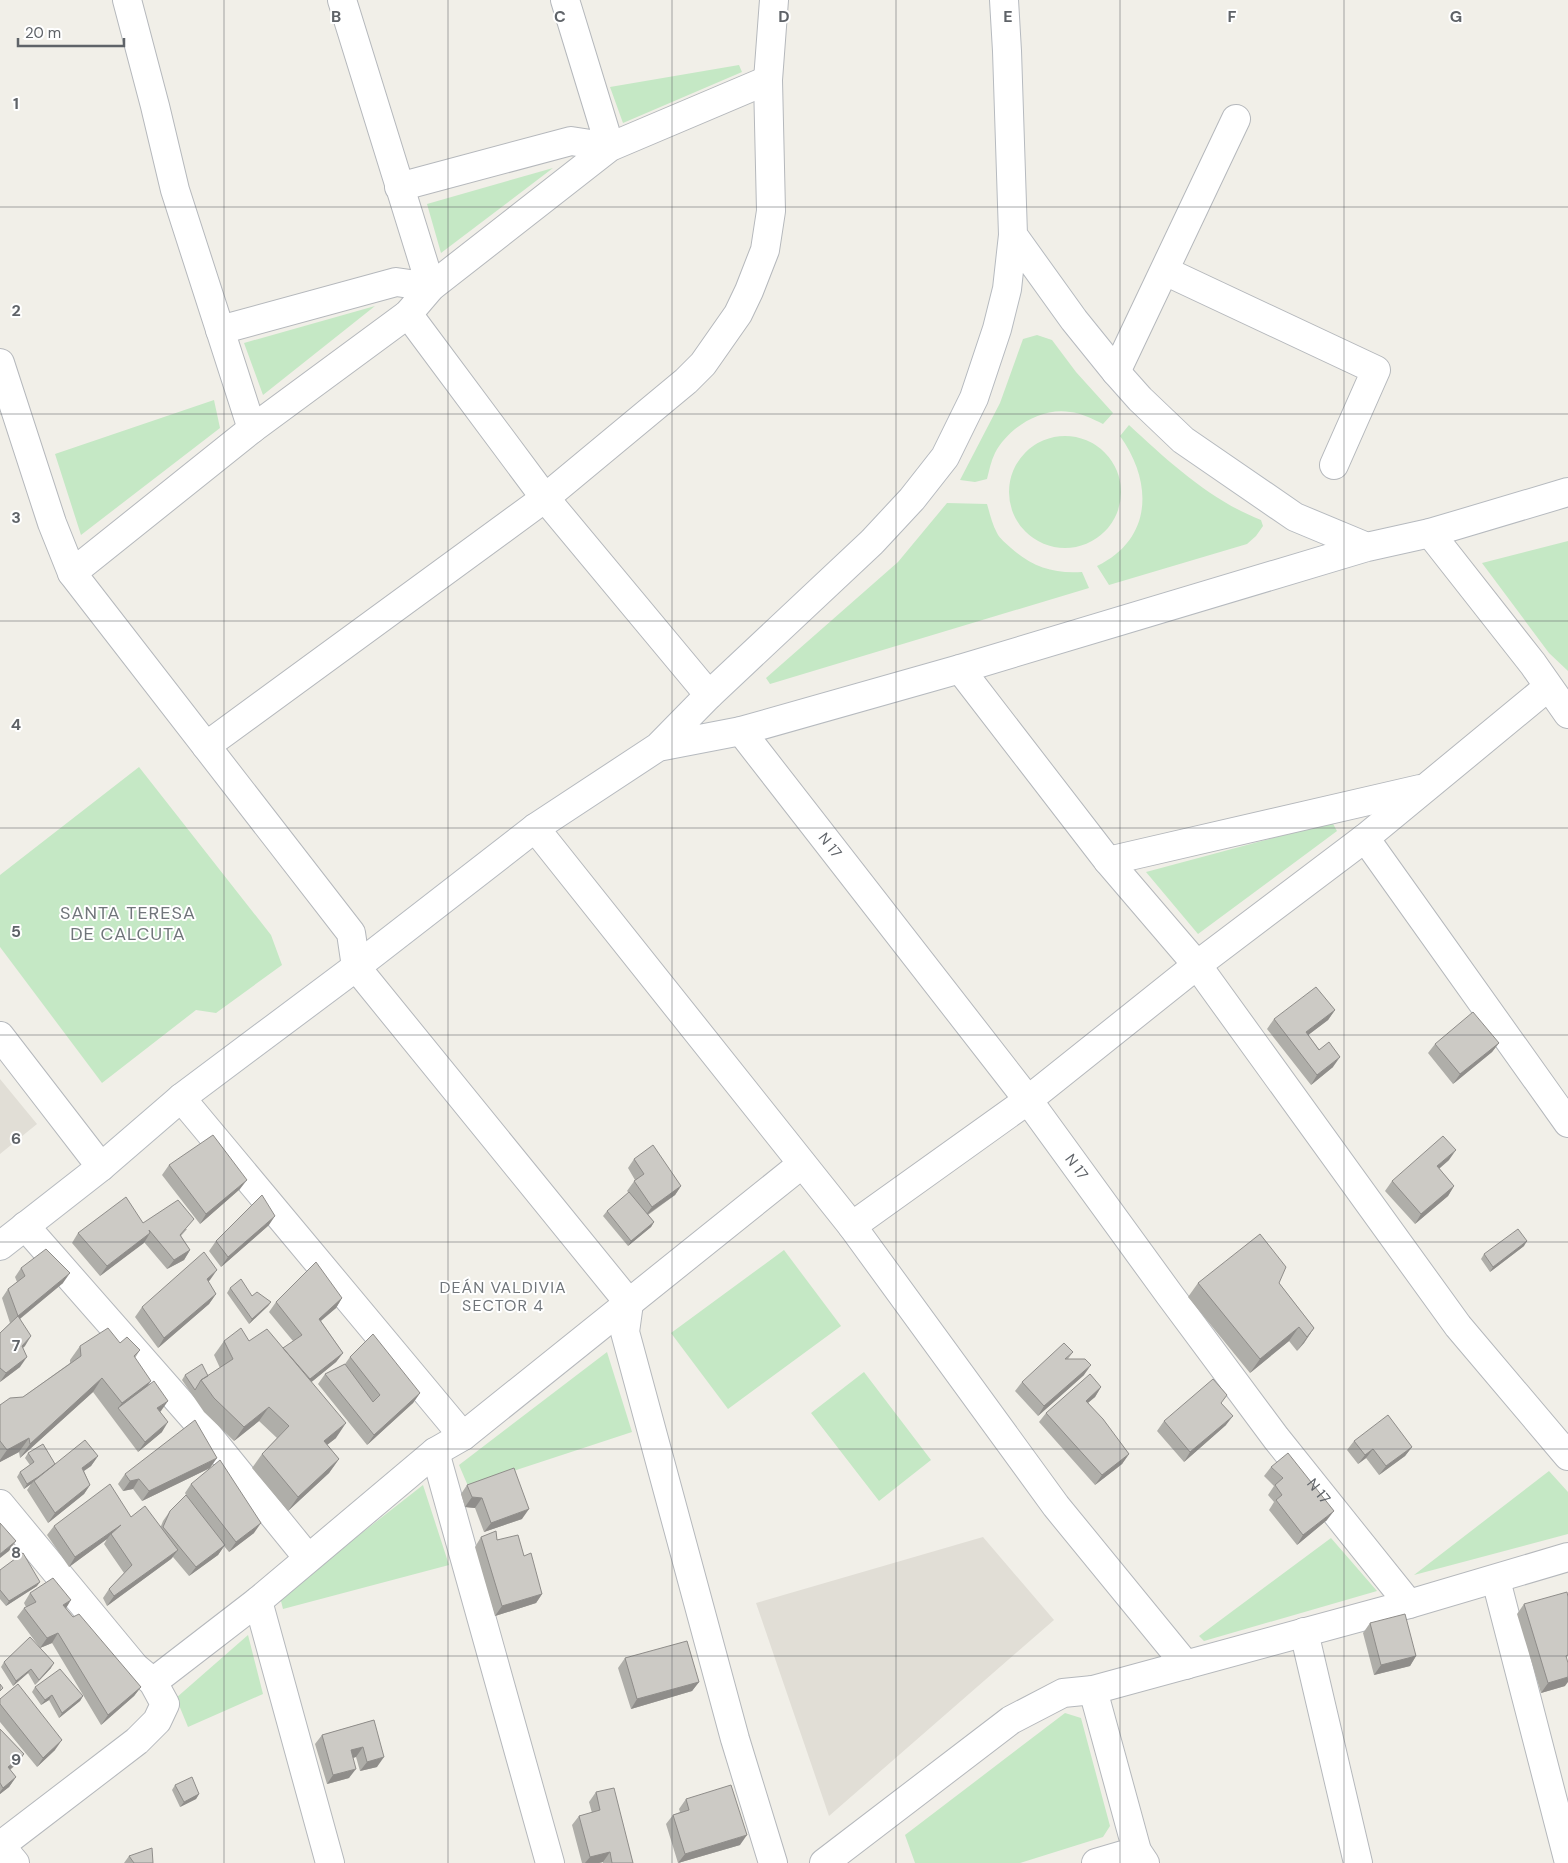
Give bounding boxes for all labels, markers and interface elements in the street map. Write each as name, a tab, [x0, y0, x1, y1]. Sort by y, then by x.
text: B	[331, 6, 341, 27]
text: C	[554, 6, 566, 27]
text: D	[778, 6, 790, 27]
text: E	[1003, 6, 1013, 27]
text: F	[1228, 6, 1237, 27]
text: G	[1450, 6, 1462, 27]
scale bar	[18, 15, 124, 47]
text: 20 m	[25, 23, 61, 43]
text: 1	[13, 93, 19, 114]
text: 2	[11, 300, 21, 321]
text: 3	[11, 507, 21, 528]
text: 4	[11, 714, 21, 735]
street label: N 17	[814, 829, 846, 862]
district label: SANTA TERESA DE CALCUTA	[60, 901, 196, 946]
text: 5	[11, 921, 21, 942]
text: 6	[11, 1128, 21, 1149]
street label: N 17	[1060, 1150, 1093, 1184]
district label: DEÁN VALDIVIA SECTOR 4	[439, 1277, 567, 1316]
text: 7	[12, 1335, 21, 1356]
street label: N 17	[1302, 1474, 1335, 1508]
text: 8	[11, 1542, 21, 1563]
text: 9	[11, 1749, 21, 1770]

